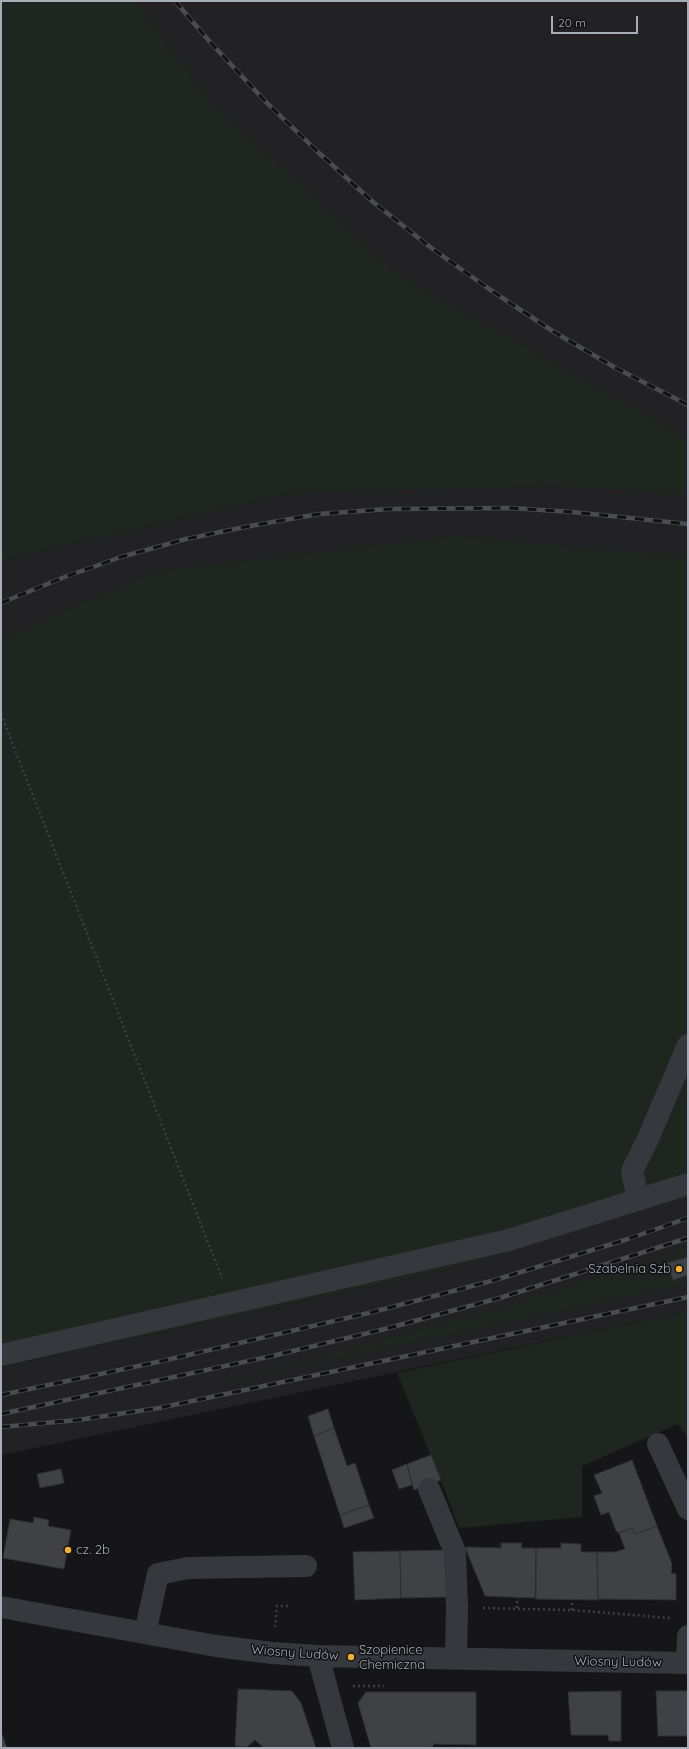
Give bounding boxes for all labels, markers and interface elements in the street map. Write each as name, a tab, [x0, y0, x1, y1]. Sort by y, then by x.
scale bar	[553, 8, 640, 34]
text: 20 m	[558, 15, 586, 30]
place label: Szabelnia Szb	[588, 1261, 671, 1277]
marker: Szabelnia Szb	[674, 1264, 684, 1274]
place label: cz. 2b	[76, 1542, 110, 1558]
marker: cz. 2b	[63, 1545, 73, 1555]
street label: Wiosny Ludów	[251, 1642, 339, 1664]
place label: Szopienice Chemiczna	[359, 1642, 425, 1673]
marker: Szopienice Chemiczna	[346, 1652, 356, 1662]
street label: Wiosny Ludów	[574, 1653, 662, 1671]

